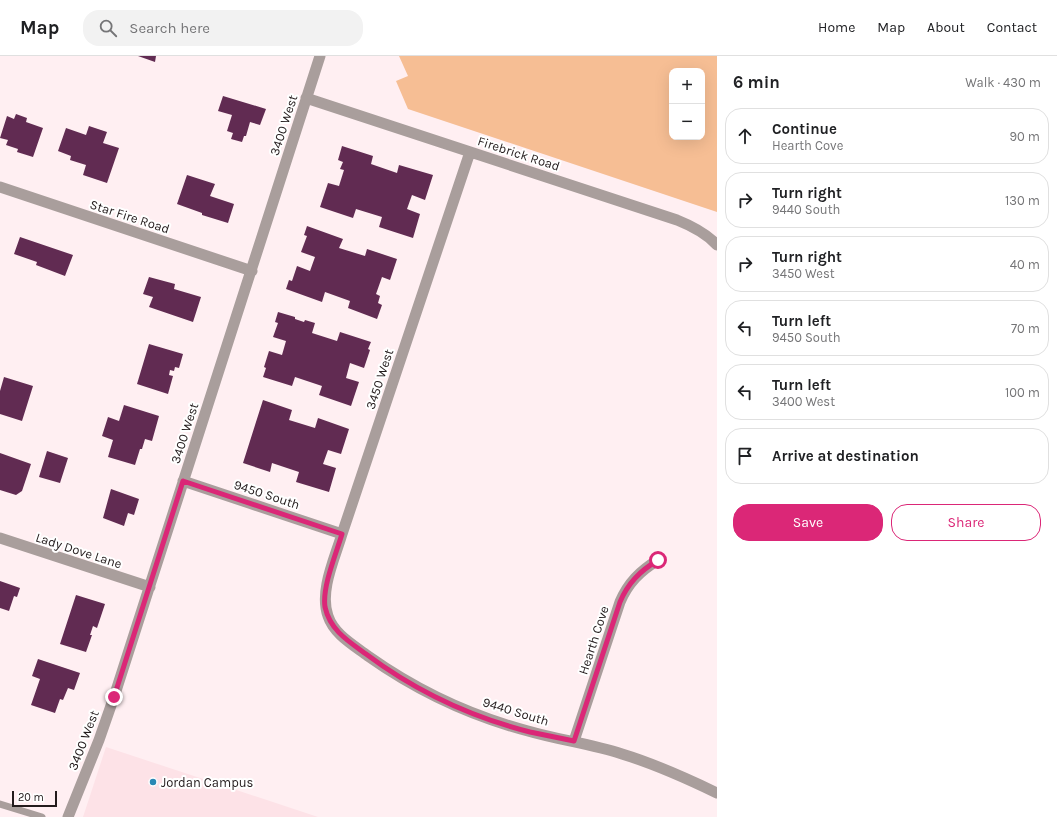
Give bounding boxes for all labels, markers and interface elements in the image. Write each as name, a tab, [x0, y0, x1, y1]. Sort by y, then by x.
search box	[83, 10, 363, 46]
text: Map	[20, 17, 59, 39]
icon: search	[97, 17, 119, 39]
text: Search here	[129, 19, 210, 37]
text: Home	[818, 19, 855, 36]
text: Map	[877, 19, 905, 36]
text: About	[927, 19, 965, 36]
text: Contact	[987, 19, 1037, 36]
map controls	[669, 68, 705, 140]
button: +	[669, 68, 705, 104]
text: 6 min	[733, 72, 780, 92]
text: Walk · 430 m	[965, 75, 1041, 90]
street label: 3400 West	[267, 93, 300, 157]
button: −	[669, 104, 705, 140]
text: Continue	[772, 120, 837, 138]
icon: ahead	[734, 125, 756, 147]
text: 90 m	[1009, 129, 1040, 144]
street label: Firebrick Road	[476, 133, 562, 174]
text: Hearth Cove	[772, 138, 843, 153]
text: Turn right	[772, 184, 842, 202]
icon: right	[734, 189, 756, 211]
text: 130 m	[1005, 193, 1040, 208]
street label: Star Fire Road	[88, 197, 172, 236]
text: 9440 South	[772, 202, 840, 217]
text: Turn right	[772, 248, 842, 266]
icon: right	[734, 253, 756, 275]
text: 40 m	[1010, 257, 1040, 272]
text: 3450 West	[772, 266, 835, 281]
text: Turn left	[772, 312, 831, 330]
icon: left	[734, 317, 756, 339]
text: 70 m	[1011, 321, 1040, 336]
text: 9450 South	[772, 330, 841, 345]
street label: 3450 West	[363, 347, 396, 411]
text: Turn left	[772, 376, 831, 394]
icon: left	[734, 381, 756, 403]
text: 100 m	[1005, 385, 1040, 400]
text: 3400 West	[772, 394, 835, 409]
street label: 3400 West	[168, 401, 201, 465]
icon: arrive	[734, 445, 756, 467]
text: Arrive at destination	[772, 447, 919, 465]
street label: 9450 South	[232, 477, 302, 512]
button: Save	[733, 504, 883, 541]
button: Share	[891, 504, 1041, 541]
street label: Lady Dove Lane	[34, 529, 124, 572]
route start	[649, 551, 667, 569]
street label: Hearth Cove	[575, 604, 612, 676]
route end	[105, 688, 123, 706]
street label: 9440 South	[481, 694, 551, 729]
street label: 3400 West	[65, 708, 102, 772]
place label: Jordan Campus	[161, 775, 254, 790]
marker: Jordan Campus	[148, 777, 158, 787]
scale bar	[12, 789, 57, 808]
text: 20 m	[18, 791, 44, 804]

